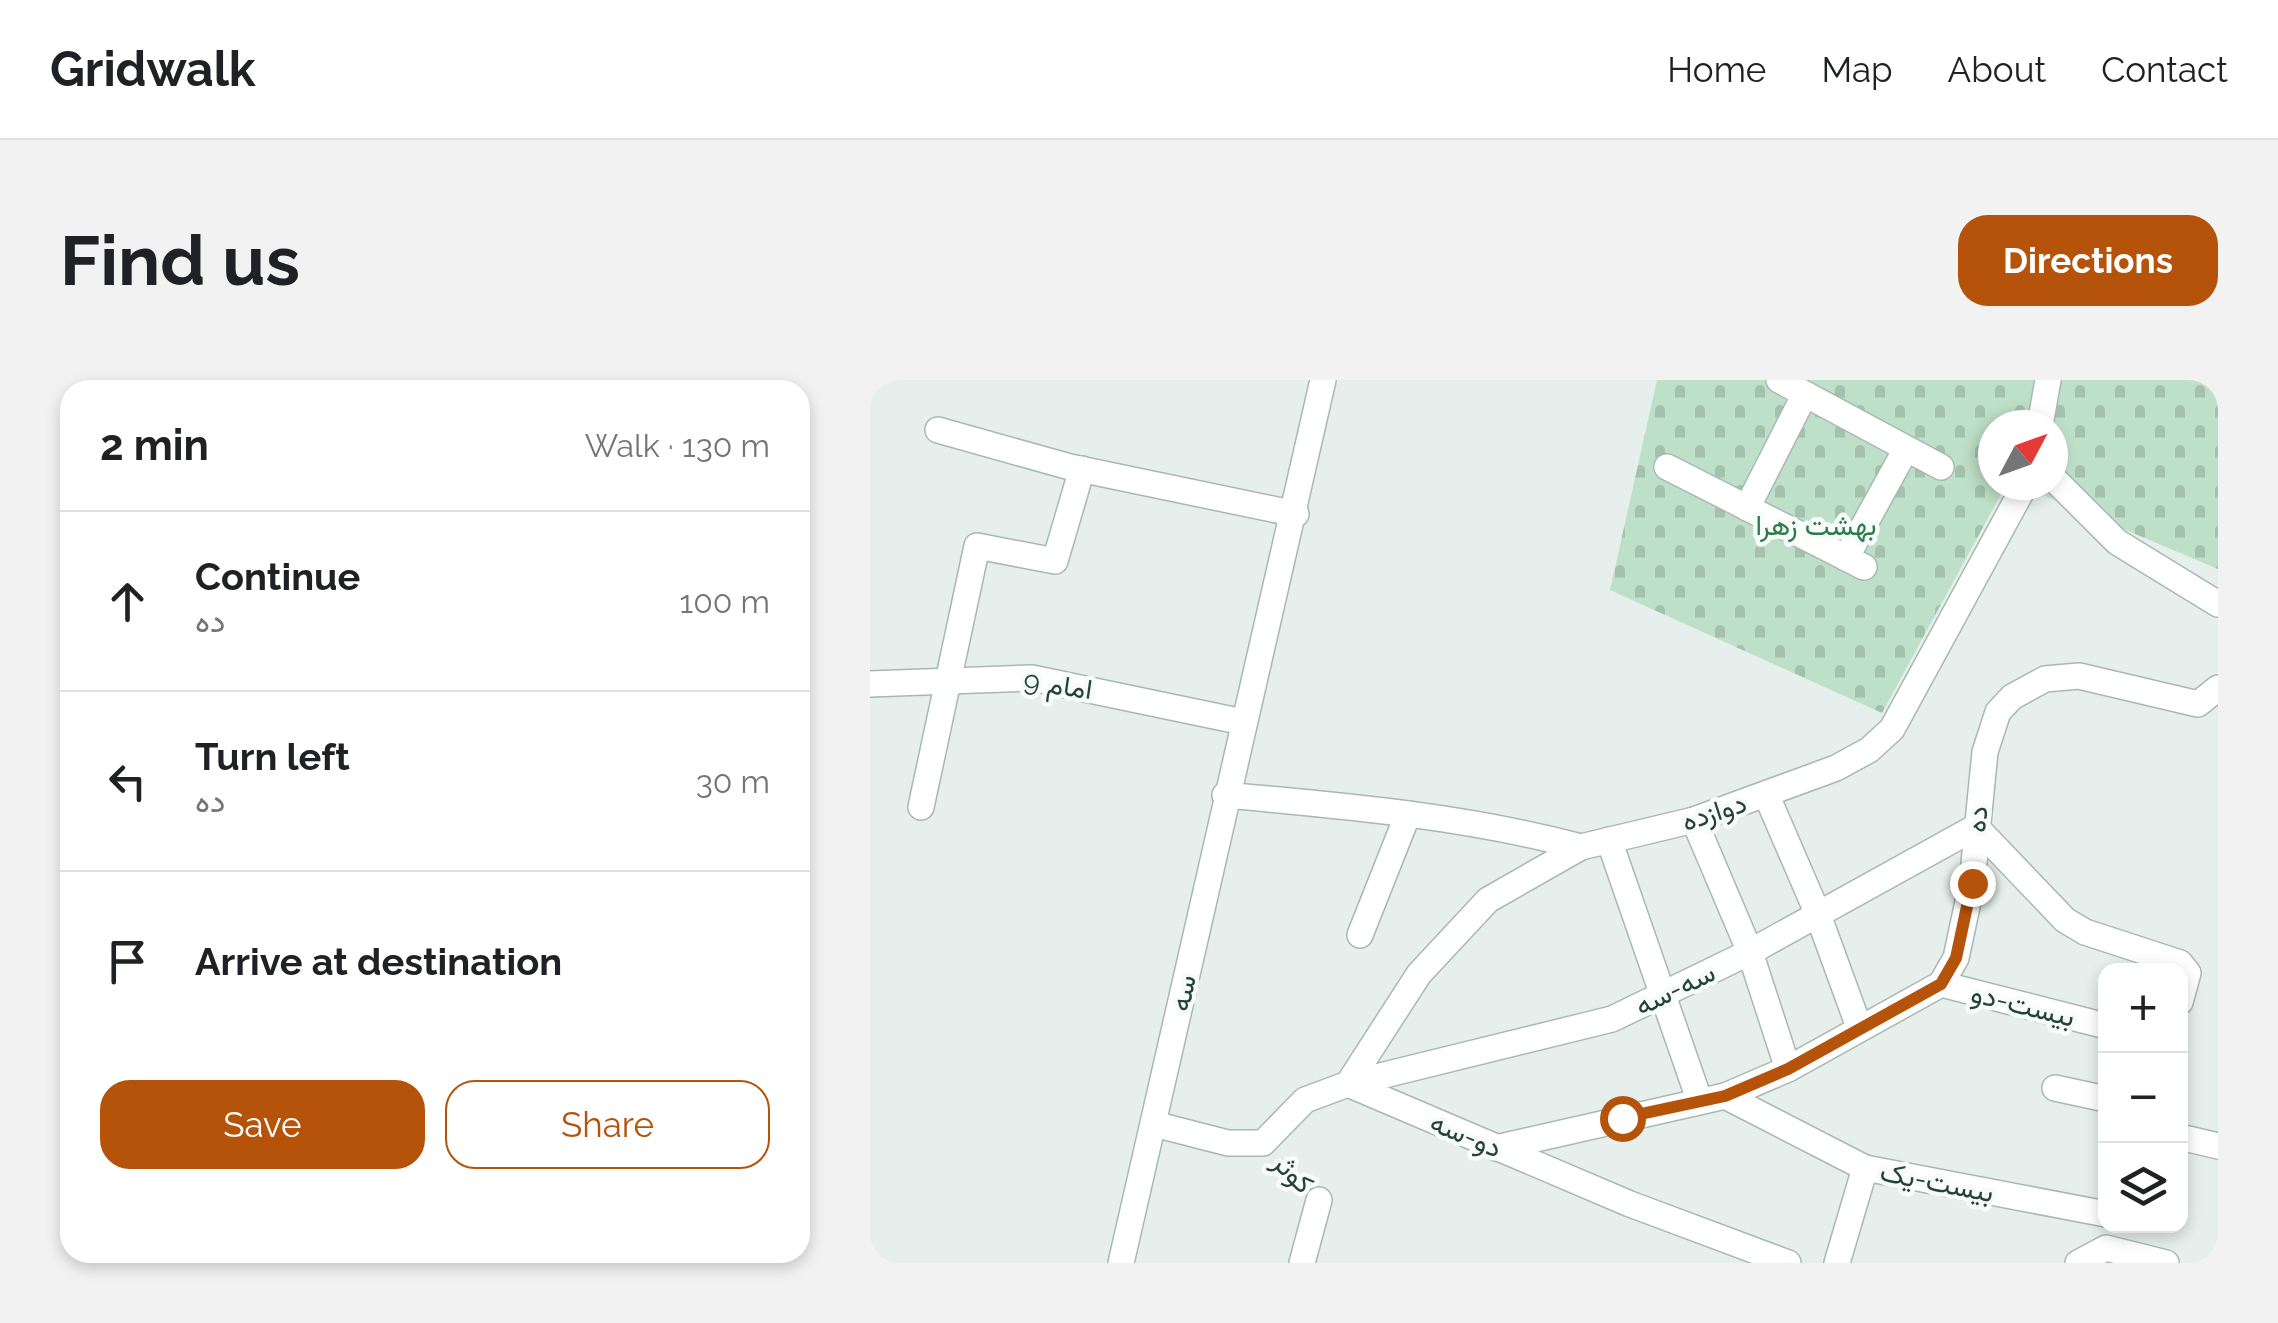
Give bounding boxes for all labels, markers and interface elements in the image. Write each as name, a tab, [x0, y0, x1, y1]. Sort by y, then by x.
text: Gridwalk	[50, 41, 256, 97]
text: Home	[1667, 49, 1766, 90]
text: Map	[1821, 49, 1893, 90]
text: About	[1948, 49, 2046, 90]
text: Contact	[2101, 49, 2228, 90]
button: Directions	[1958, 215, 2218, 306]
text: Find us	[60, 219, 300, 301]
north arrow	[1978, 410, 2068, 500]
text: 2 min	[100, 421, 209, 470]
text: Walk · 130 m	[585, 427, 770, 464]
park label: بهشت زهرا	[1755, 509, 1877, 543]
text: Continue	[195, 554, 360, 599]
icon: ahead	[100, 574, 155, 629]
text: 100 m	[680, 583, 770, 620]
text: ده	[195, 602, 225, 639]
street label: امام 9	[1021, 664, 1094, 708]
text: Turn left	[195, 734, 350, 779]
icon: left	[100, 754, 155, 809]
text: 30 m	[696, 763, 770, 800]
text: ده	[195, 782, 225, 819]
street label: دوازده	[1677, 786, 1751, 839]
street label: ده	[1959, 804, 1995, 834]
route end	[1950, 861, 1996, 907]
icon: arrive	[100, 934, 155, 989]
text: Arrive at destination	[195, 939, 562, 984]
street label: سه-سه	[1630, 956, 1720, 1022]
map controls	[2098, 963, 2188, 1233]
button: +	[2098, 963, 2188, 1053]
street label: سه	[1163, 972, 1203, 1014]
street label: بیست-دو	[1967, 976, 2078, 1035]
button: −	[2098, 1053, 2188, 1143]
button: Save	[100, 1080, 425, 1169]
button: Share	[445, 1080, 770, 1169]
route start	[1600, 1096, 1646, 1142]
street label: دو-سه	[1425, 1105, 1507, 1166]
button: layers	[2098, 1143, 2188, 1233]
street label: کوثر	[1264, 1145, 1320, 1201]
street label: بیست-یک	[1877, 1155, 1997, 1209]

